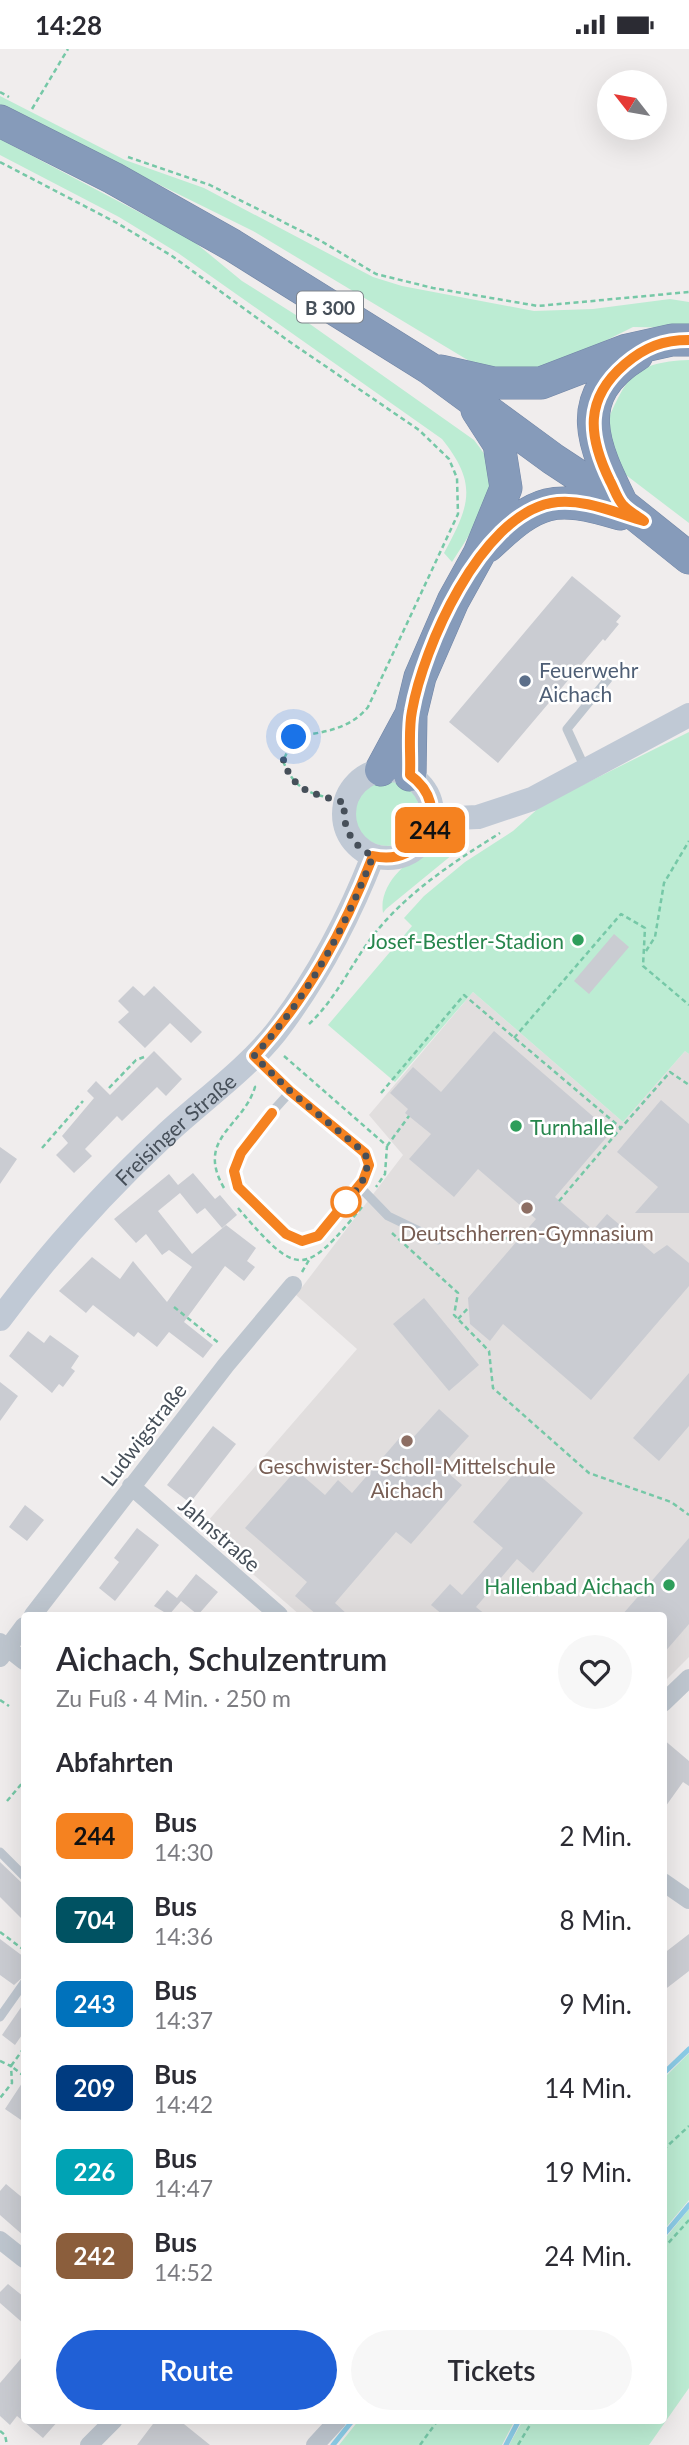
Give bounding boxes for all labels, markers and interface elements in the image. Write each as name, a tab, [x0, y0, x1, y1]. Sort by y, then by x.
text: 14:28	[35, 9, 102, 41]
north arrow	[597, 70, 667, 140]
map controls	[597, 70, 667, 140]
road number: B 300	[297, 291, 363, 323]
place label: Feuerwehr Aichach	[539, 657, 639, 706]
marker: Feuerwehr Aichach	[517, 673, 533, 689]
your location	[276, 719, 311, 754]
line badge: 244	[390, 807, 470, 853]
text: 244	[409, 815, 451, 844]
place label: Josef-Bestler-Stadion	[367, 928, 564, 953]
marker: Josef-Bestler-Stadion	[570, 932, 586, 948]
street label: Freisinger Straße	[109, 1068, 240, 1190]
place label: Turnhalle	[530, 1114, 614, 1139]
marker: Turnhalle	[508, 1118, 524, 1134]
unlabelled marker	[331, 1187, 361, 1217]
marker: Deutschherren-Gymnasium	[519, 1200, 535, 1216]
place label: Deutschherren-Gymnasium	[400, 1220, 654, 1245]
street label: Ludwigstraße	[95, 1377, 191, 1491]
marker: Geschwister-Scholl-Mittelschule Aichach	[399, 1433, 415, 1449]
place label: Geschwister-Scholl-Mittelschule Aichach	[258, 1453, 556, 1502]
street label: Jahnstraße	[174, 1492, 266, 1576]
place label: Hallenbad Aichach	[484, 1573, 655, 1598]
marker: Hallenbad Aichach	[661, 1577, 677, 1593]
button: heart	[558, 1635, 632, 1709]
text: Aichach, Schulzentrum	[56, 1638, 387, 1678]
text: Zu Fuß · 4 Min. · 250 m	[56, 1684, 291, 1712]
text: Abfahrten	[56, 1746, 174, 1778]
text: Bus	[154, 1806, 197, 1838]
text: 2 Min.	[559, 1820, 632, 1852]
text: 244	[74, 1821, 115, 1850]
text: 14:30	[154, 1838, 213, 1866]
text: Bus	[154, 1890, 197, 1922]
text: 8 Min.	[559, 1904, 632, 1936]
text: 704	[74, 1905, 115, 1934]
text: 14:36	[154, 1922, 213, 1950]
text: Bus	[154, 1974, 197, 2006]
text: 9 Min.	[559, 1988, 632, 2020]
text: 243	[74, 1989, 115, 2018]
text: 14:37	[154, 2006, 213, 2034]
text: Bus	[154, 2058, 197, 2090]
text: 14 Min.	[544, 2072, 632, 2104]
text: 209	[74, 2073, 115, 2102]
text: 14:42	[154, 2090, 213, 2118]
text: Bus	[154, 2142, 197, 2174]
text: 19 Min.	[544, 2156, 632, 2188]
text: 226	[74, 2157, 115, 2186]
text: 14:47	[154, 2174, 213, 2202]
text: Bus	[154, 2226, 197, 2258]
text: 24 Min.	[544, 2240, 632, 2272]
text: 242	[74, 2241, 115, 2270]
text: 14:52	[154, 2258, 213, 2286]
button: Route	[56, 2330, 337, 2410]
button: Tickets	[351, 2330, 632, 2410]

